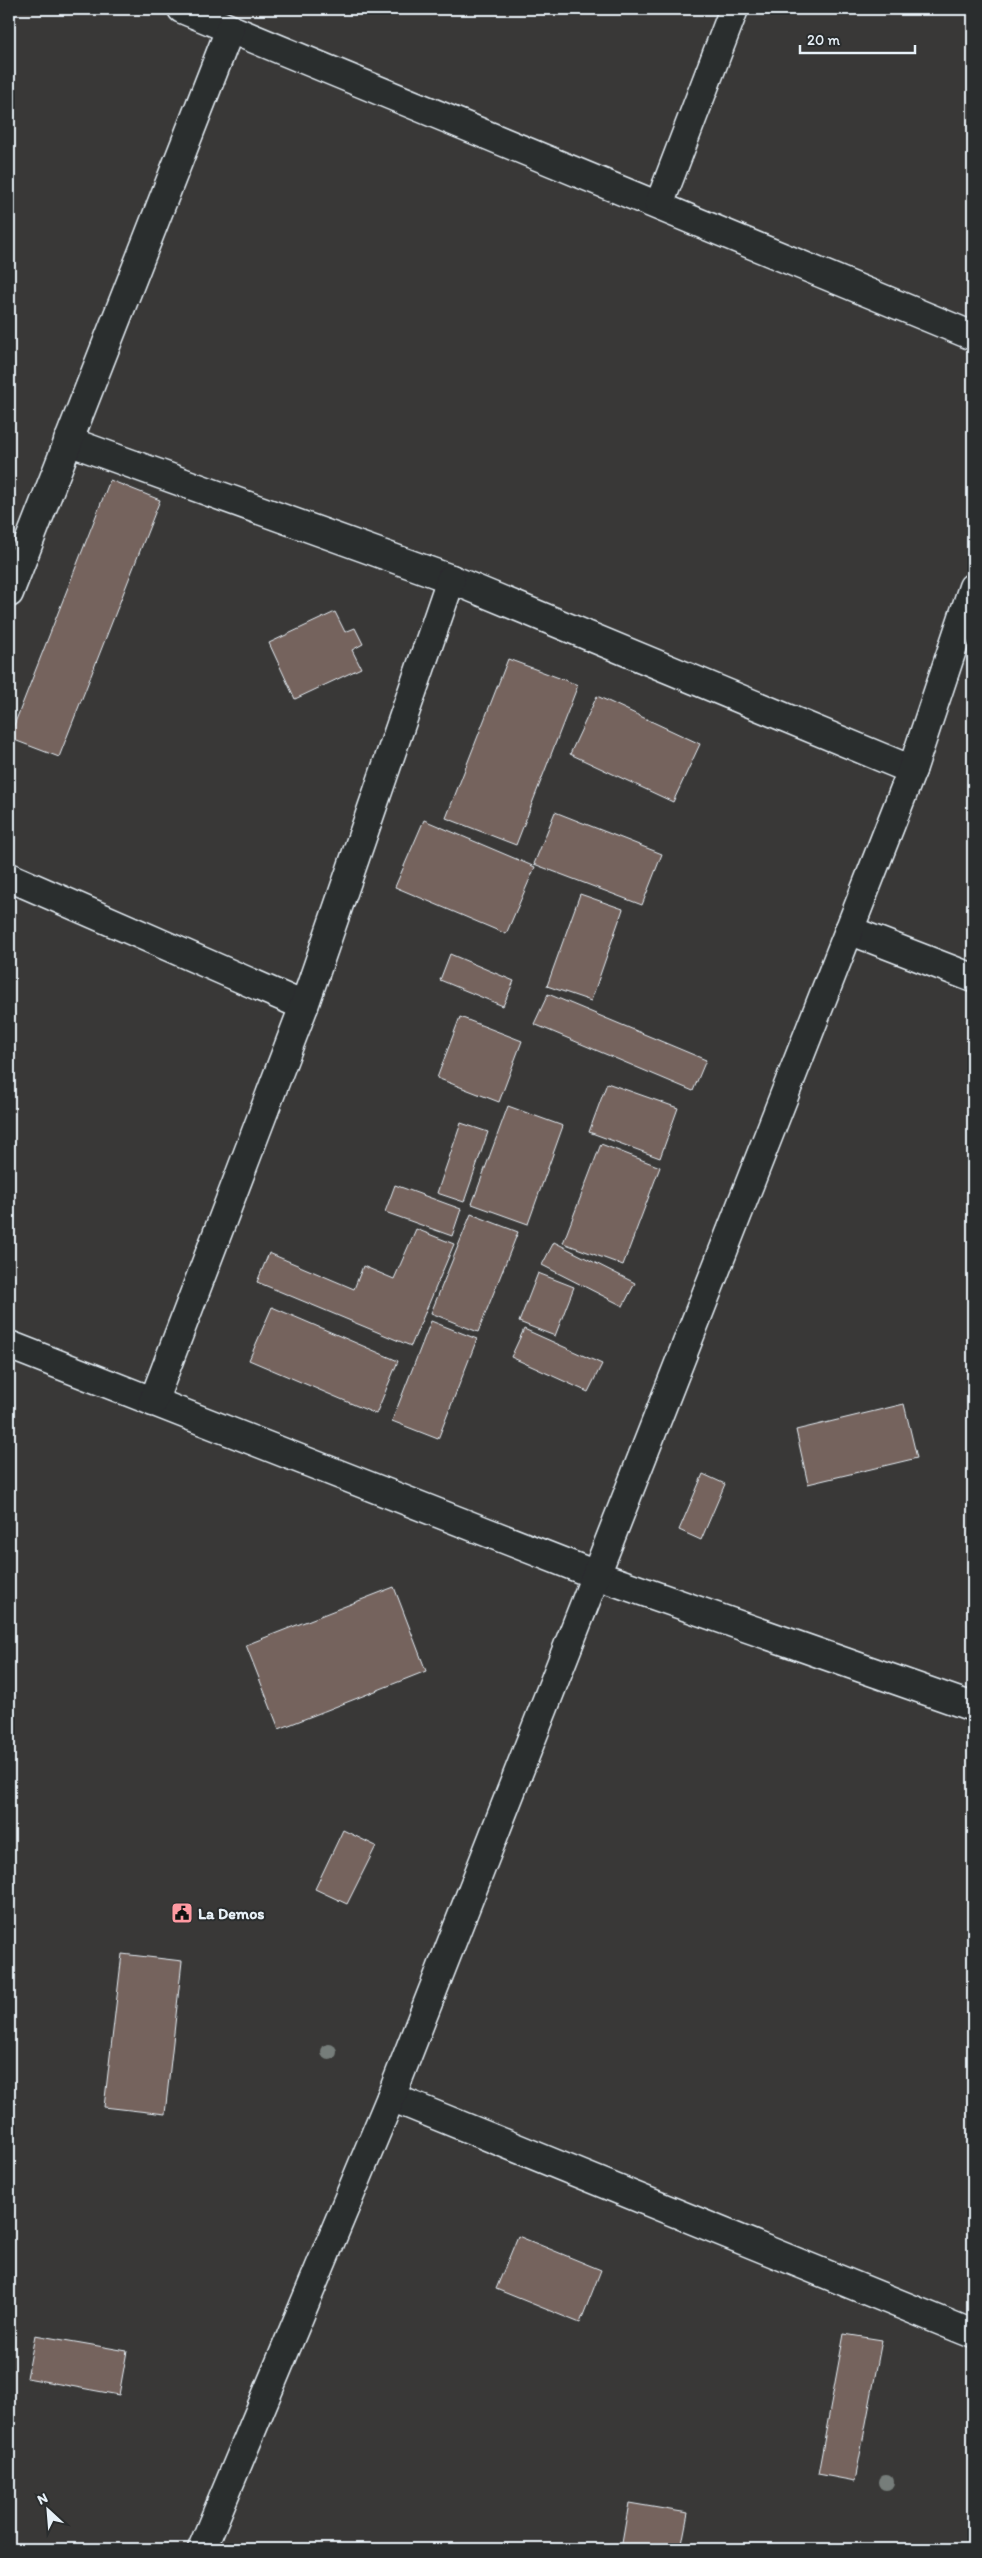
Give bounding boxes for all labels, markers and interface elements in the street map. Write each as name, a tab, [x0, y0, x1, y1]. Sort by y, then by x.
scale bar	[800, 22, 914, 54]
text: 20 m	[807, 31, 841, 49]
public building icon: La Demos	[170, 1901, 194, 1925]
place label: La Demos	[198, 1904, 264, 1923]
north arrow	[22, 2486, 72, 2536]
text: N	[35, 2489, 50, 2508]

